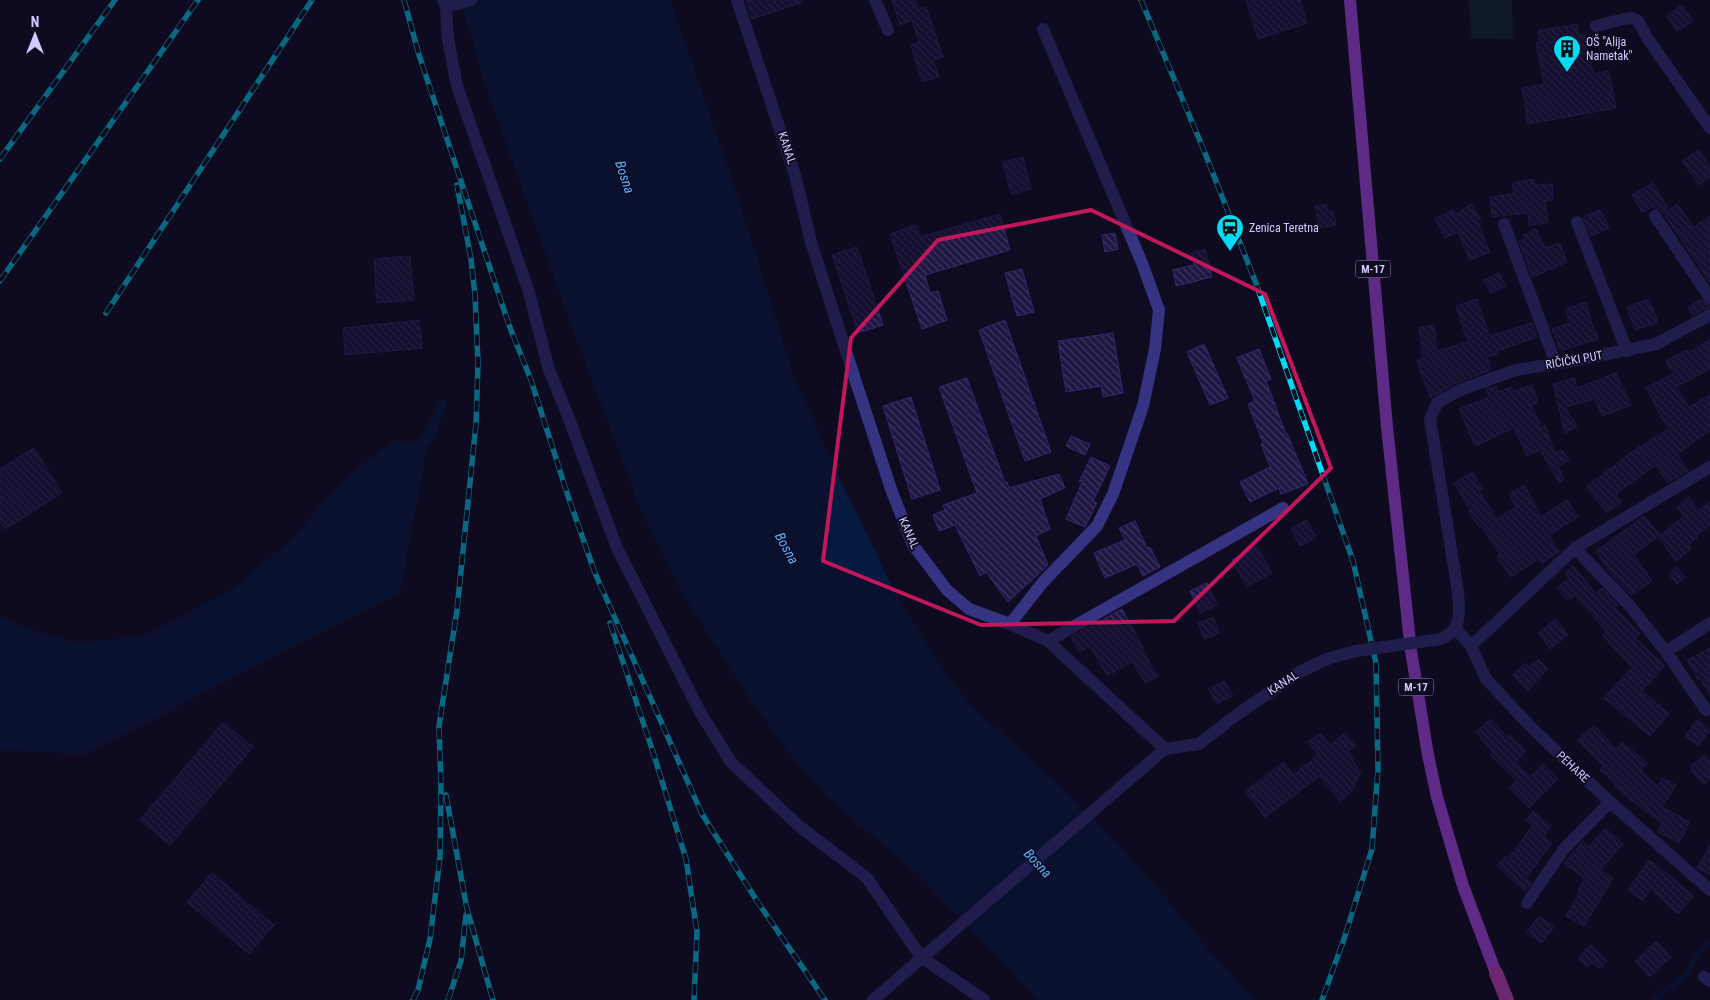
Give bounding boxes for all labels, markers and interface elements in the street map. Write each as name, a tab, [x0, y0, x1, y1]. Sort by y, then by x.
north arrow	[10, 10, 60, 60]
text: N	[31, 14, 39, 30]
building icon: OŠ "Alija Nametak"	[1552, 34, 1582, 73]
place label: OŠ "Alija Nametak"	[1586, 34, 1633, 63]
street label: KANAL	[775, 130, 799, 166]
water label: Bosna	[612, 159, 638, 195]
station icon: Zenica Teretna	[1215, 213, 1245, 252]
place label: Zenica Teretna	[1249, 221, 1319, 235]
road number: M-17	[1356, 260, 1390, 278]
street label: RIČIČKI PUT	[1544, 347, 1604, 372]
street label: KANAL	[896, 515, 922, 551]
water label: Bosna	[772, 529, 802, 567]
street label: KANAL	[1265, 668, 1301, 698]
road number: M-17	[1398, 679, 1434, 696]
street label: PEHARE	[1554, 748, 1592, 786]
water label: Bosna	[1021, 845, 1055, 881]

